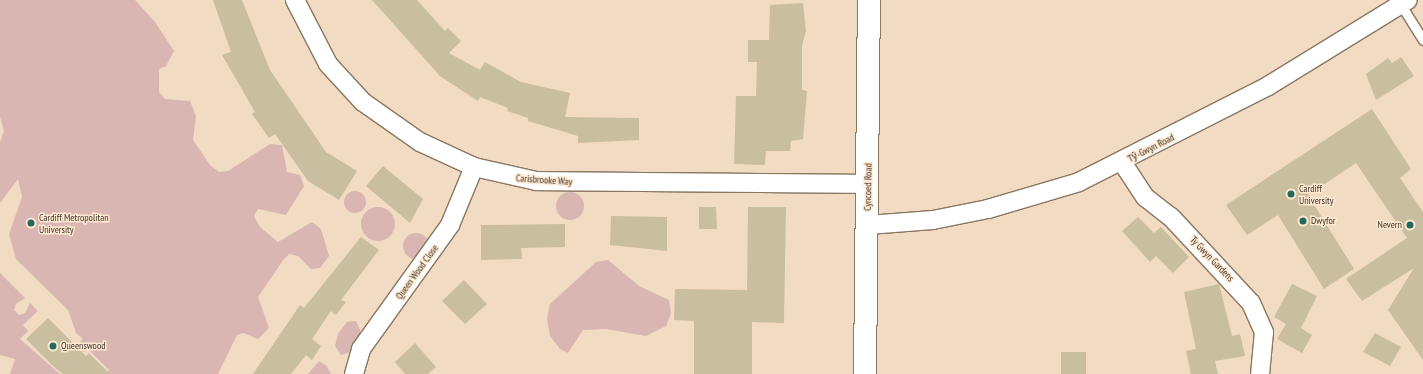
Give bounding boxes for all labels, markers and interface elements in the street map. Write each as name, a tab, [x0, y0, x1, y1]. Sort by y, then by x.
street label: Tŷ-Gwyn Road	[1126, 131, 1176, 165]
street label: Cyncoed Road	[862, 163, 874, 211]
street label: Carisbrooke Way	[515, 172, 573, 188]
place label: Cardiff University	[1299, 182, 1334, 206]
marker: Cardiff University	[1286, 189, 1296, 199]
place label: Cardiff Metropolitan University	[39, 211, 109, 234]
place label: Dwyfor	[1311, 215, 1336, 227]
marker: Dwyfor	[1298, 216, 1308, 226]
marker: Cardiff Metropolitan University	[26, 218, 36, 228]
place label: Nevern	[1378, 219, 1402, 231]
marker: Nevern	[1405, 220, 1415, 230]
street label: Ty Gwyn Gardens	[1187, 234, 1237, 284]
street label: Queen Wood Close	[393, 242, 441, 302]
place label: Queenswood	[61, 340, 106, 352]
marker: Queenswood	[48, 341, 58, 351]

